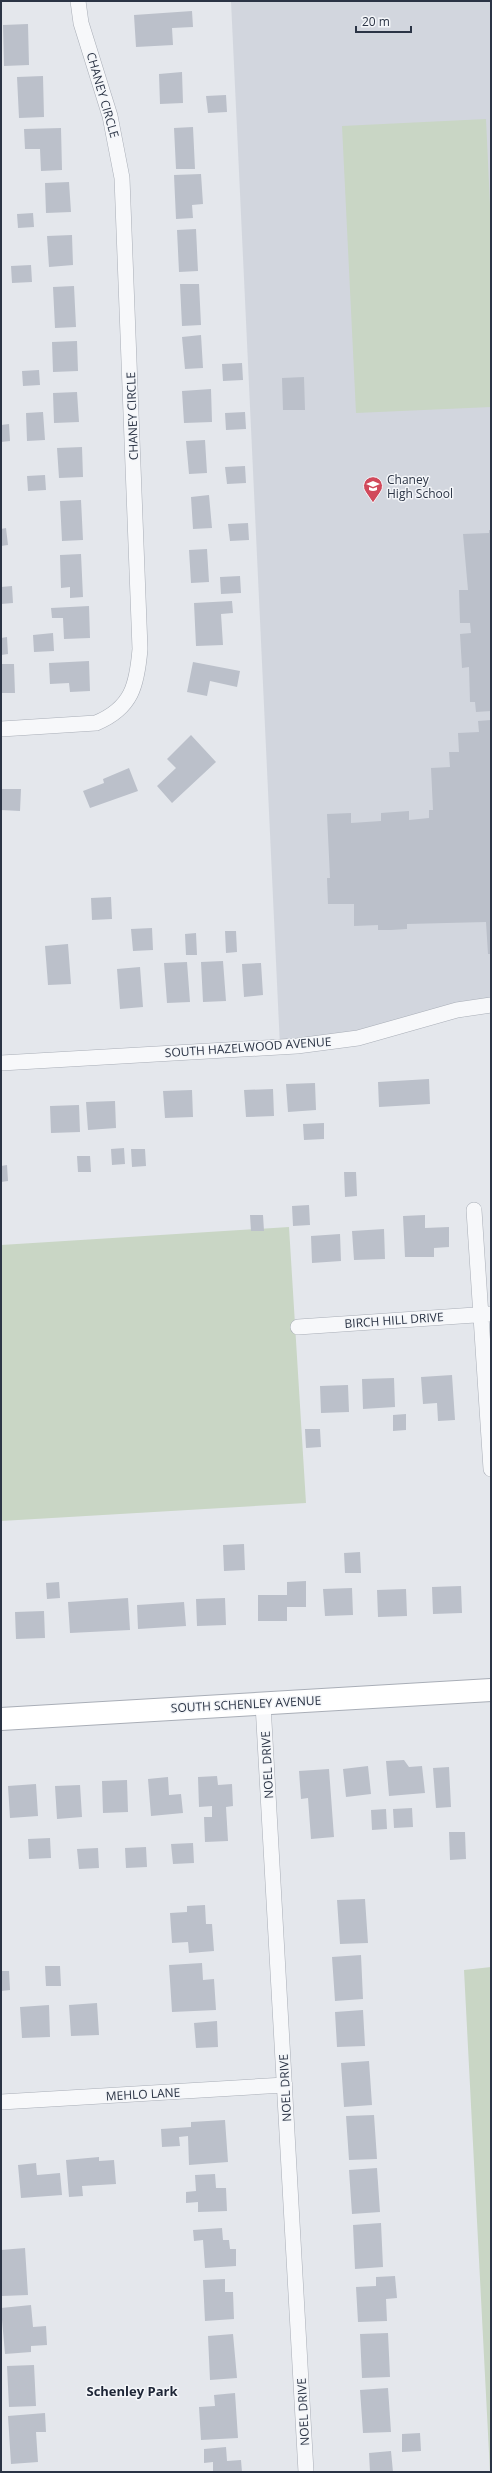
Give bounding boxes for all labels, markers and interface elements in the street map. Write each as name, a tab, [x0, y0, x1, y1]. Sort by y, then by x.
scale bar	[356, 8, 411, 34]
text: 20 m	[362, 13, 390, 30]
street label: CHANEY CIRCLE	[83, 50, 123, 140]
street label: CHANEY CIRCLE	[122, 372, 142, 460]
place label: Chaney High School	[387, 471, 453, 502]
school or university icon: Chaney High School	[362, 475, 384, 503]
street label: SOUTH HAZELWOOD AVENUE	[164, 1033, 332, 1061]
street label: BIRCH HILL DRIVE	[344, 1308, 444, 1332]
street label: SOUTH SCHENLEY AVENUE	[170, 1692, 322, 1716]
street label: NOEL DRIVE	[257, 1731, 277, 1799]
street label: NOEL DRIVE	[275, 2054, 295, 2122]
street label: MEHLO LANE	[105, 2084, 181, 2104]
street label: NOEL DRIVE	[293, 2378, 313, 2446]
district label: Schenley Park	[86, 2382, 178, 2400]

